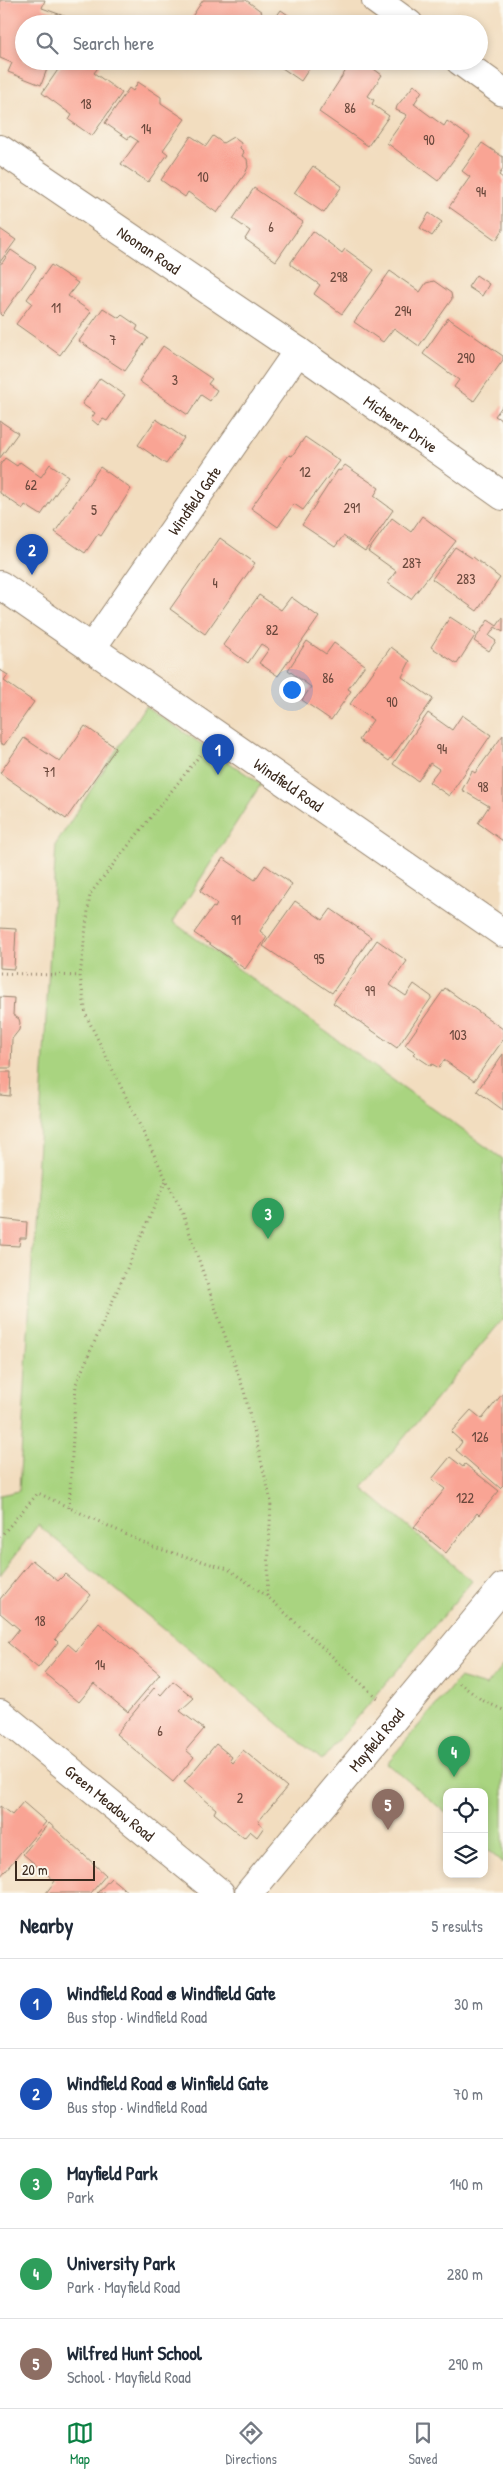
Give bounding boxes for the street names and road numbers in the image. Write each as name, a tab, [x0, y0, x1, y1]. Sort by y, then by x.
street label: Noonan Road	[113, 221, 185, 279]
street label: Michener Drive	[359, 390, 443, 458]
street label: Windfield Gate	[162, 461, 226, 539]
street label: Windfield Road	[249, 753, 328, 817]
street label: Mayfield Road	[343, 1704, 409, 1776]
street label: Green Meadow Road	[60, 1760, 159, 1846]

